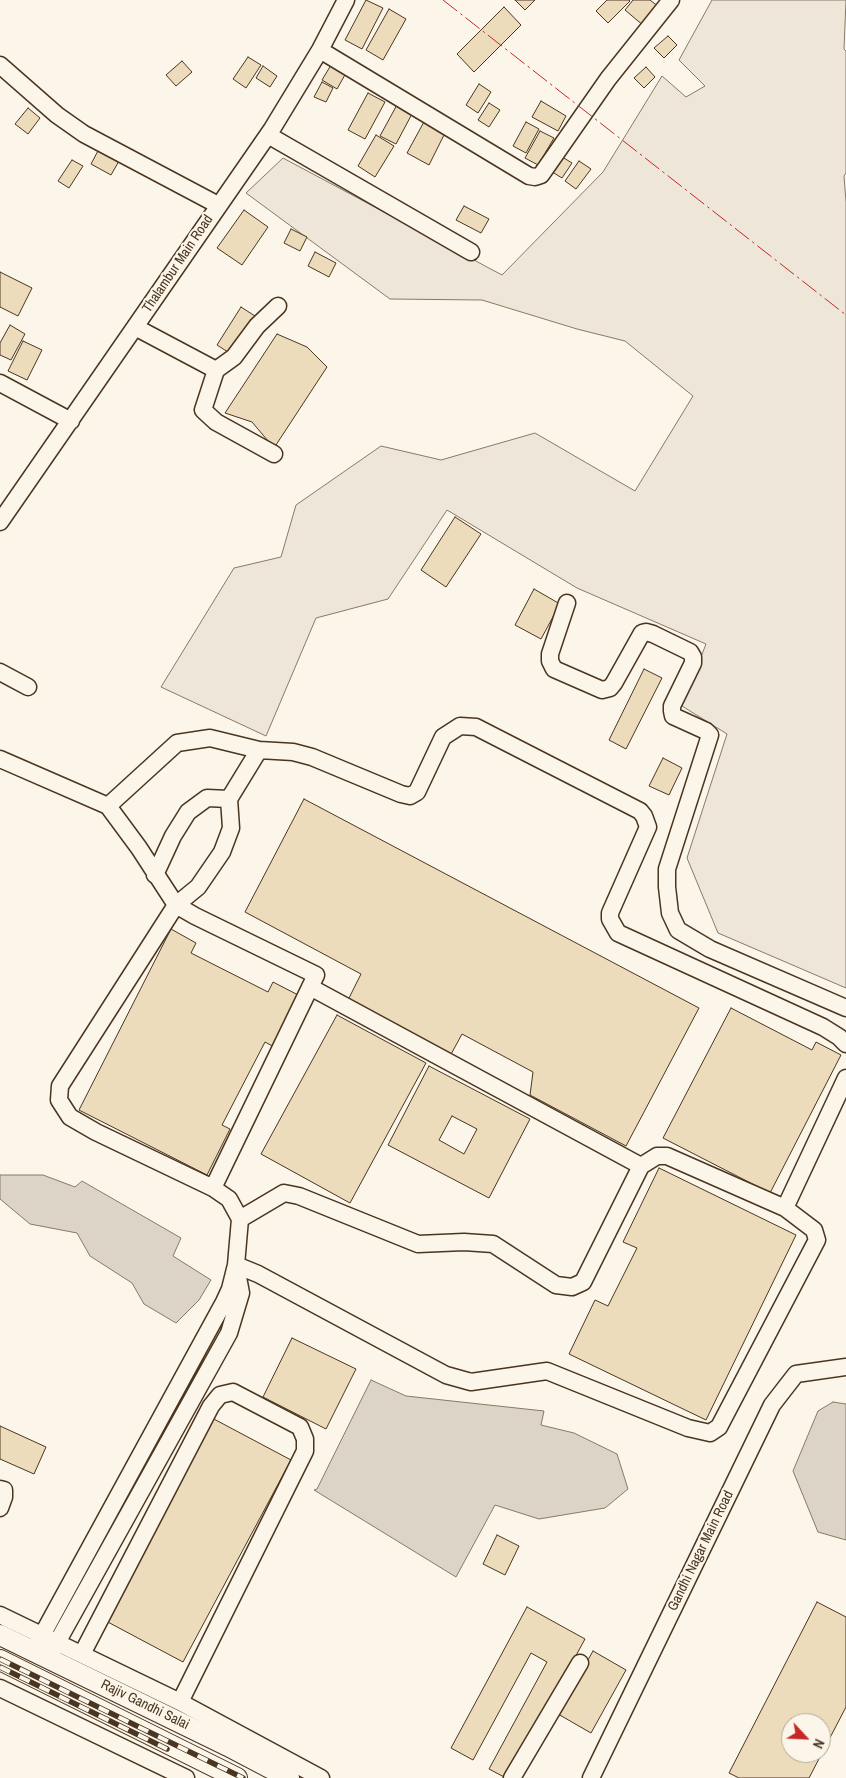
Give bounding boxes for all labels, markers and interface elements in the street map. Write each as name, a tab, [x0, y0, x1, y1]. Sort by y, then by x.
street label: Thalambur Main Road	[139, 212, 217, 316]
street label: Gandhi Nagar Main Road	[665, 1488, 737, 1614]
street label: Rajiv Gandhi Salai	[98, 1676, 192, 1734]
north arrow	[781, 1713, 831, 1763]
text: N	[809, 1736, 829, 1751]

